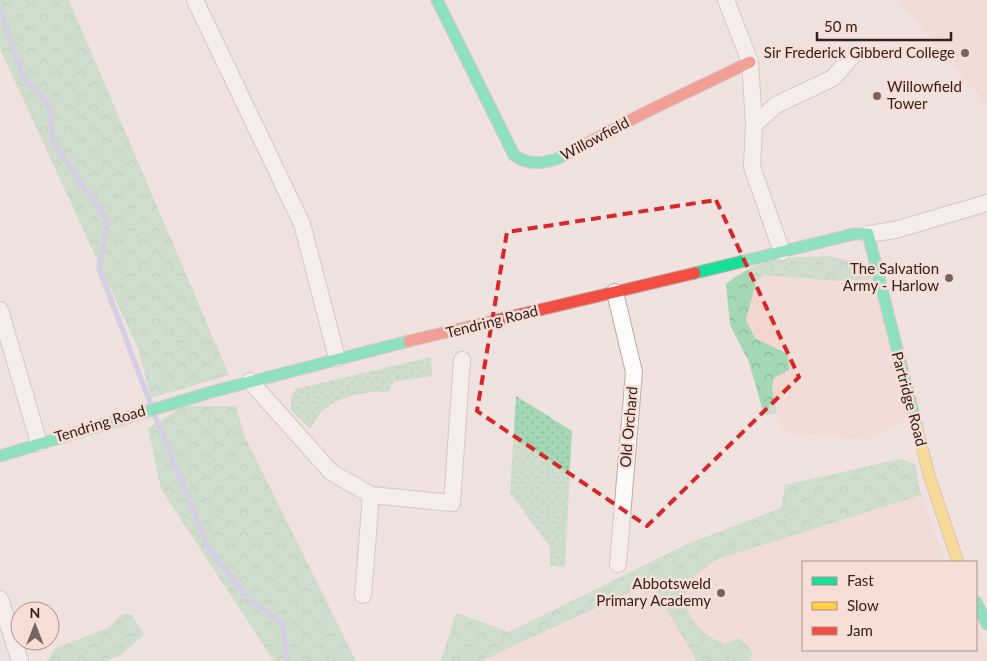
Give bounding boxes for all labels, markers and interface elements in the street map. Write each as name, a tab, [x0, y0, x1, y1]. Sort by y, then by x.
scale bar	[817, 10, 951, 42]
text: 50 m	[824, 17, 858, 35]
place label: Sir Frederick Gibberd College	[764, 43, 955, 61]
marker: Sir Frederick Gibberd College	[959, 47, 971, 59]
place label: Willowfield Tower	[887, 77, 962, 112]
marker: Willowfield Tower	[871, 90, 883, 102]
street label: Willowfield	[557, 113, 632, 164]
place label: The Salvation Army - Harlow	[843, 259, 939, 294]
marker: The Salvation Army - Harlow	[943, 272, 955, 284]
street label: Tendring Road	[444, 301, 540, 341]
street label: Partridge Road	[889, 349, 931, 448]
street label: Old Orchard	[615, 386, 641, 468]
street label: Tendring Road	[52, 401, 147, 445]
legend	[802, 561, 977, 651]
text: Fast	[847, 571, 874, 589]
place label: Abbotsweld Primary Academy	[596, 574, 711, 609]
marker: Abbotsweld Primary Academy	[715, 587, 727, 599]
text: Slow	[847, 596, 879, 614]
north arrow	[10, 601, 60, 651]
text: N	[30, 604, 40, 621]
text: Jam	[847, 621, 873, 639]

